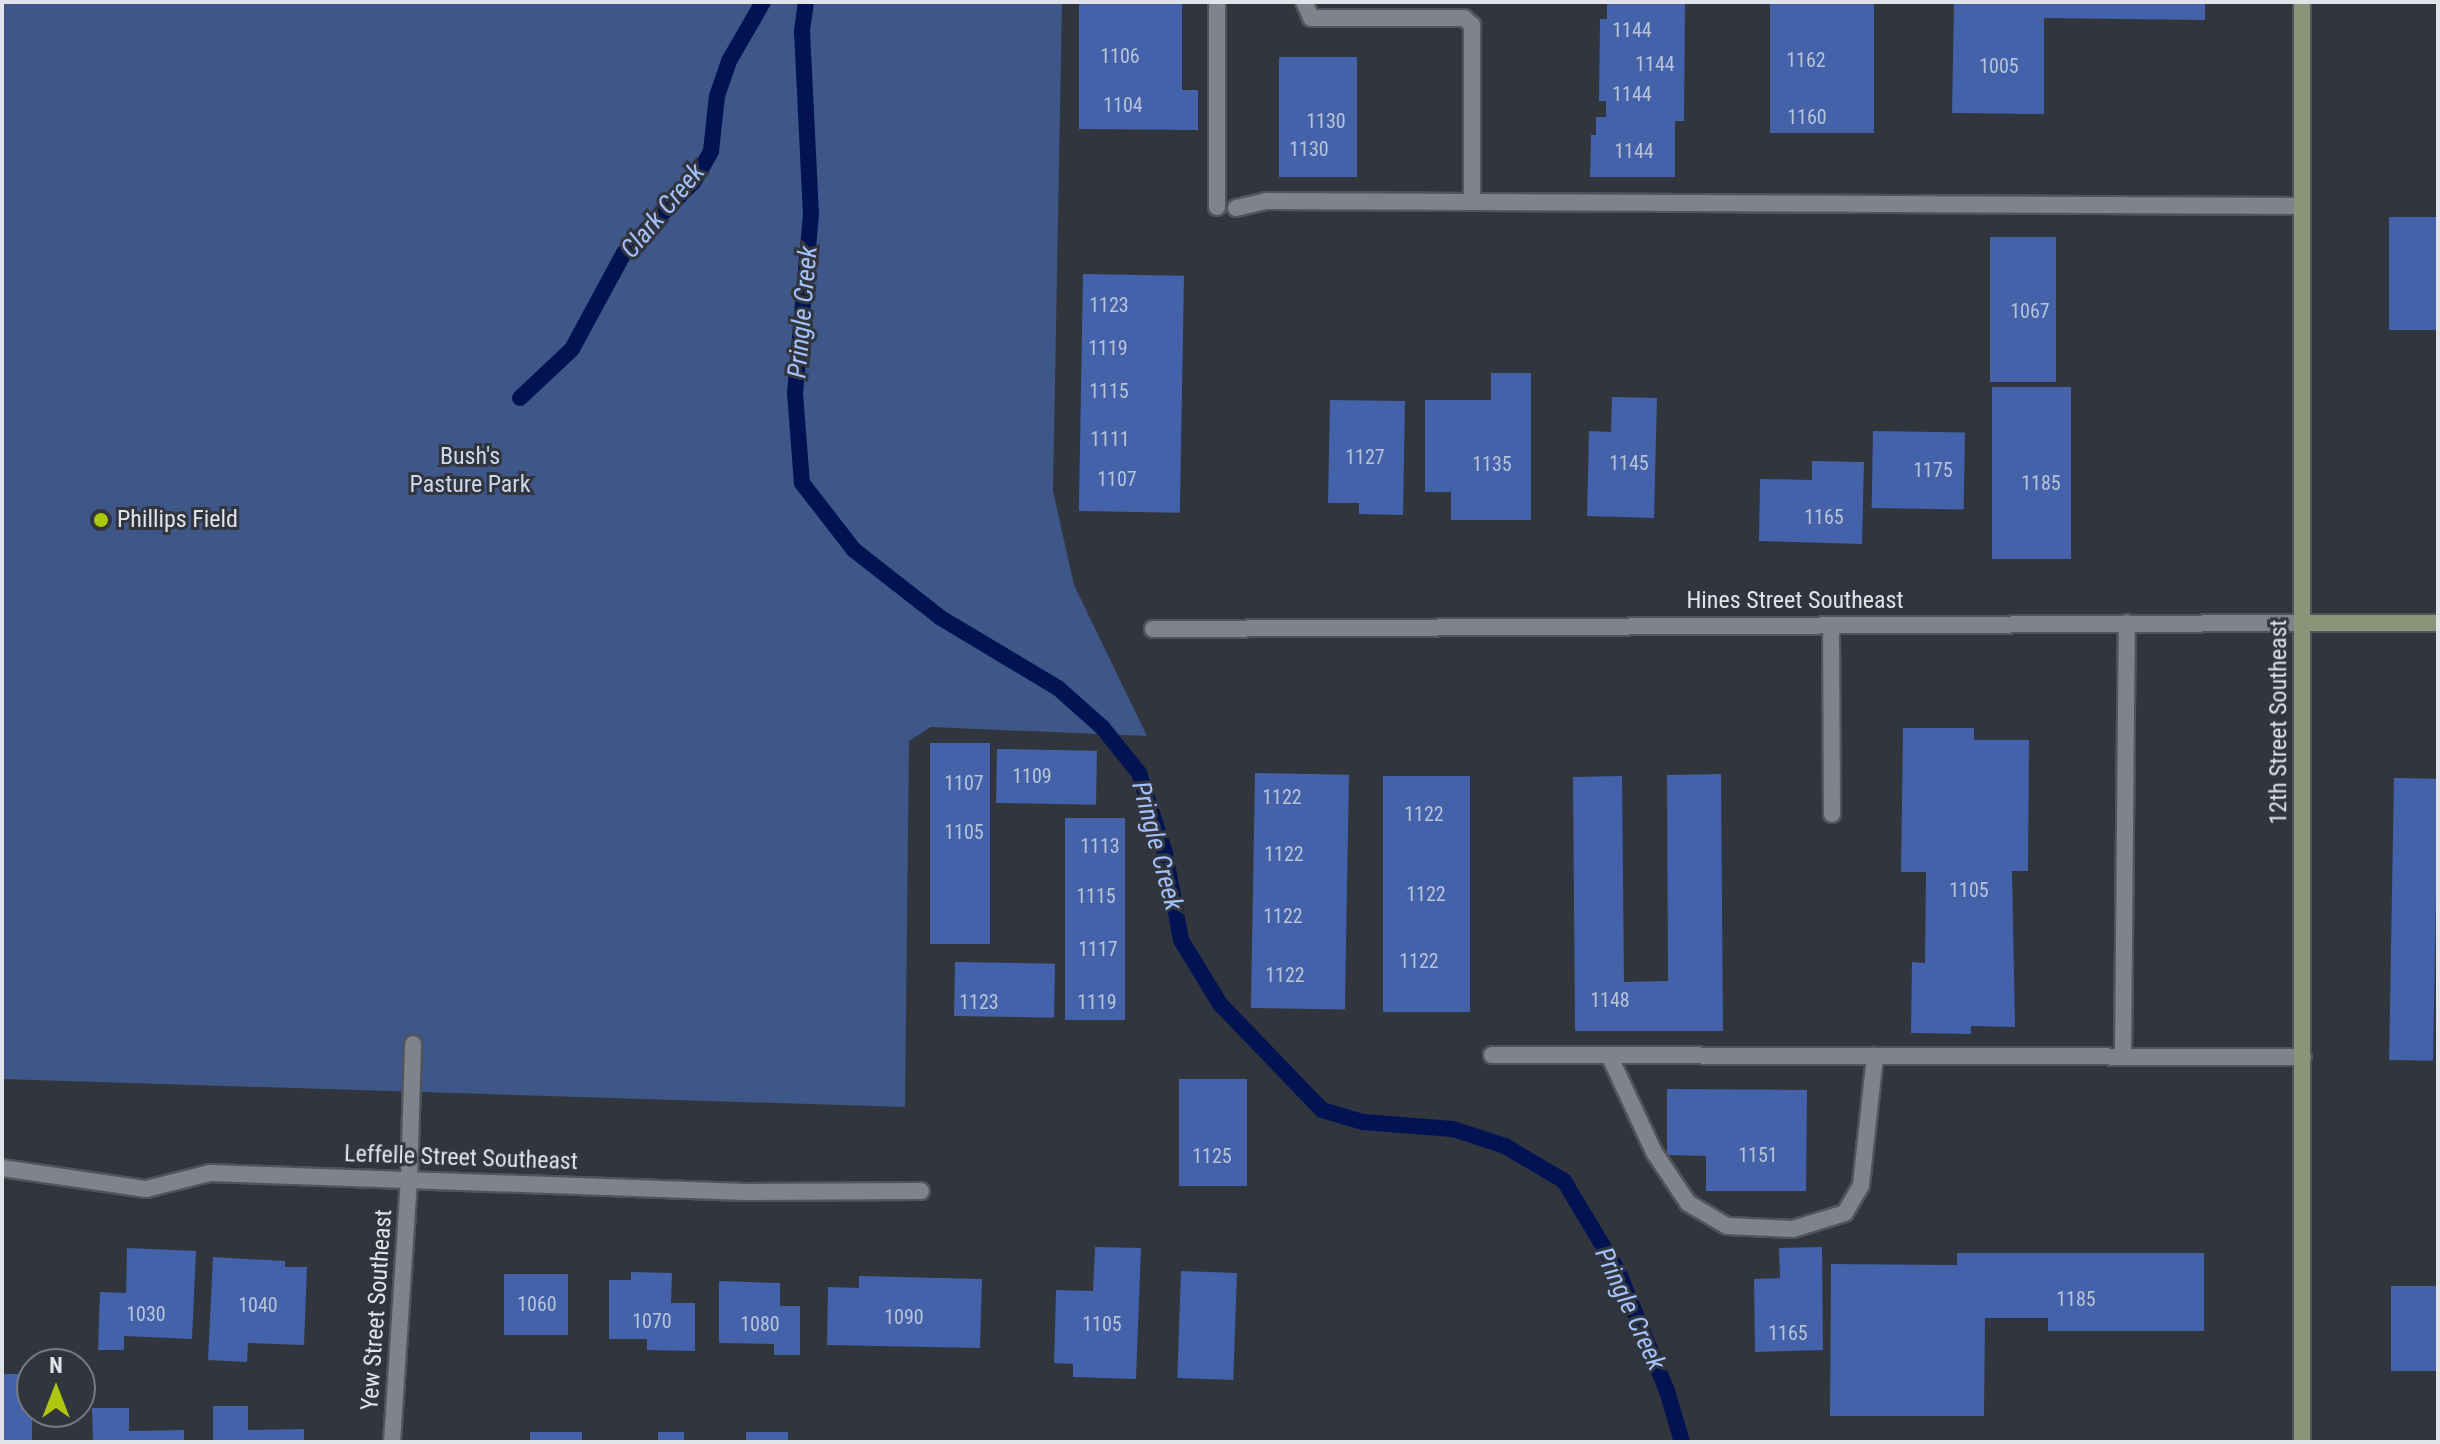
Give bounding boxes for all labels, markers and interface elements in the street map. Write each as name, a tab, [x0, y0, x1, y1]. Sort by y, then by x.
house number: 1144	[1612, 18, 1652, 42]
house number: 1106	[1100, 44, 1140, 68]
house number: 1162	[1786, 48, 1826, 72]
house number: 1144	[1635, 52, 1675, 76]
house number: 1005	[1979, 54, 2019, 78]
house number: 1144	[1612, 82, 1652, 106]
house number: 1104	[1103, 93, 1143, 117]
house number: 1160	[1787, 105, 1827, 129]
house number: 1130	[1306, 109, 1346, 133]
house number: 1130	[1289, 137, 1329, 161]
house number: 1144	[1614, 139, 1654, 163]
water label: Clark Creek	[614, 157, 712, 265]
water label: Pringle Creek	[782, 245, 824, 379]
house number: 1123	[1089, 293, 1129, 317]
house number: 1067	[2010, 299, 2050, 323]
house number: 1119	[1088, 336, 1128, 360]
house number: 1115	[1089, 379, 1129, 403]
house number: 1111	[1090, 427, 1130, 451]
park label: Bush's Pasture Park	[410, 443, 530, 499]
house number: 1127	[1345, 445, 1385, 469]
house number: 1145	[1609, 451, 1649, 475]
house number: 1135	[1472, 452, 1512, 476]
house number: 1175	[1913, 458, 1953, 482]
house number: 1107	[1097, 467, 1137, 491]
house number: 1185	[2021, 471, 2061, 495]
house number: 1165	[1804, 505, 1844, 529]
place label: Phillips Field	[117, 506, 238, 534]
marker: Phillips Field	[92, 511, 110, 529]
street label: Hines Street Southeast	[1686, 587, 1904, 615]
street label: 12th Street Southeast	[2265, 619, 2293, 825]
house number: 1109	[1012, 764, 1052, 788]
house number: 1107	[944, 771, 984, 795]
water label: Pringle Creek	[1125, 778, 1189, 914]
house number: 1122	[1262, 785, 1302, 809]
house number: 1122	[1404, 802, 1444, 826]
house number: 1105	[944, 820, 984, 844]
house number: 1113	[1080, 834, 1120, 858]
house number: 1122	[1264, 842, 1304, 866]
house number: 1105	[1949, 878, 1989, 902]
house number: 1122	[1406, 882, 1446, 906]
house number: 1115	[1076, 884, 1116, 908]
house number: 1122	[1263, 904, 1303, 928]
house number: 1117	[1078, 937, 1118, 961]
house number: 1122	[1399, 949, 1439, 973]
house number: 1122	[1265, 963, 1305, 987]
house number: 1148	[1590, 988, 1630, 1012]
house number: 1123	[959, 990, 999, 1014]
house number: 1119	[1077, 990, 1117, 1014]
street label: Leffelle Street Southeast	[344, 1140, 578, 1176]
house number: 1151	[1738, 1143, 1778, 1167]
house number: 1125	[1192, 1144, 1232, 1168]
street label: Yew Street Southeast	[356, 1208, 398, 1412]
water label: Pringle Creek	[1588, 1242, 1672, 1376]
house number: 1185	[2056, 1287, 2096, 1311]
house number: 1060	[517, 1292, 557, 1316]
house number: 1040	[238, 1293, 278, 1317]
house number: 1030	[126, 1302, 166, 1326]
house number: 1090	[884, 1305, 924, 1329]
house number: 1070	[632, 1309, 672, 1333]
house number: 1080	[740, 1312, 780, 1336]
house number: 1105	[1082, 1312, 1122, 1336]
house number: 1165	[1768, 1321, 1808, 1345]
north arrow	[16, 1348, 96, 1428]
text: N	[49, 1353, 63, 1378]

